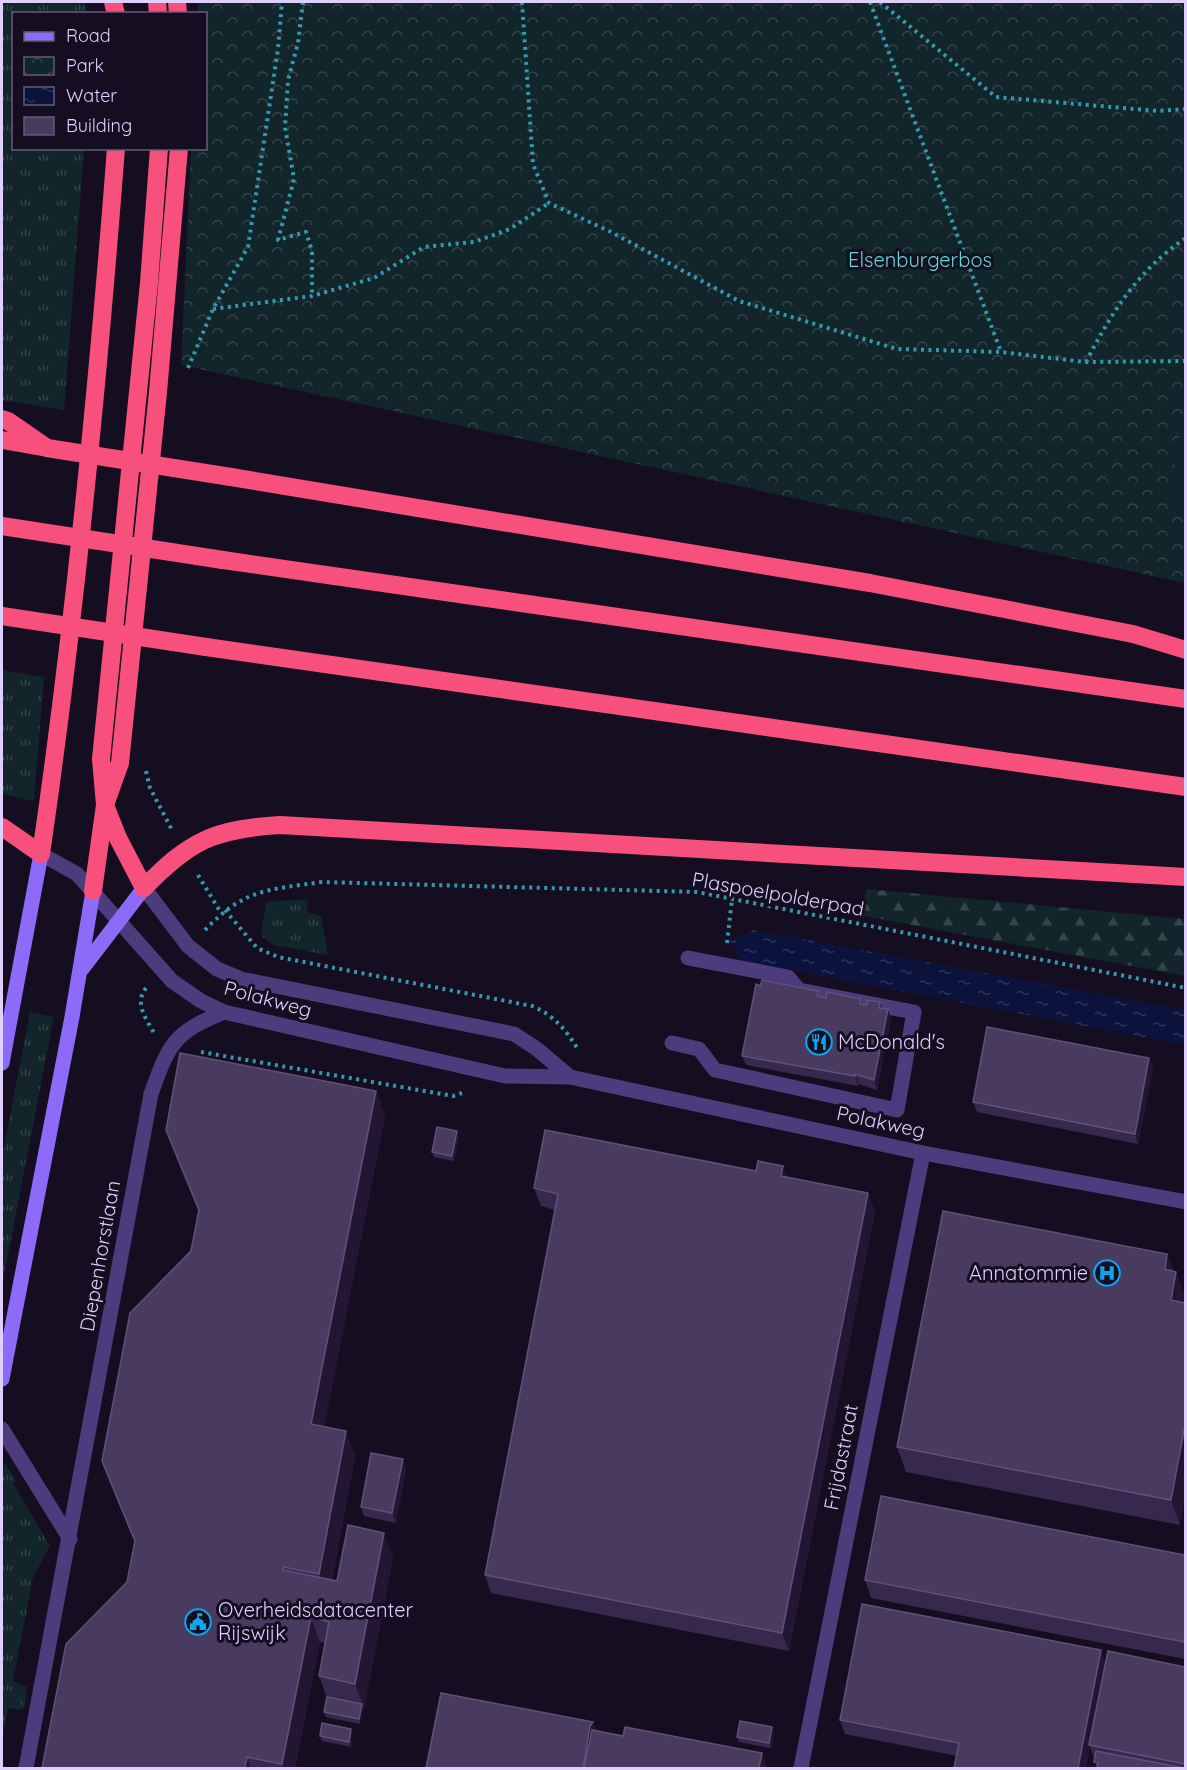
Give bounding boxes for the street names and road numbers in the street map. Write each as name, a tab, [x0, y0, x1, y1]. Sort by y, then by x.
street label: Plaspoelpolderpad	[690, 866, 866, 921]
street label: Polakweg	[221, 975, 315, 1022]
street label: Polakweg	[835, 1100, 928, 1143]
street label: Diepenhorstlaan	[74, 1178, 125, 1333]
street label: Frijdastraat	[818, 1401, 863, 1512]

